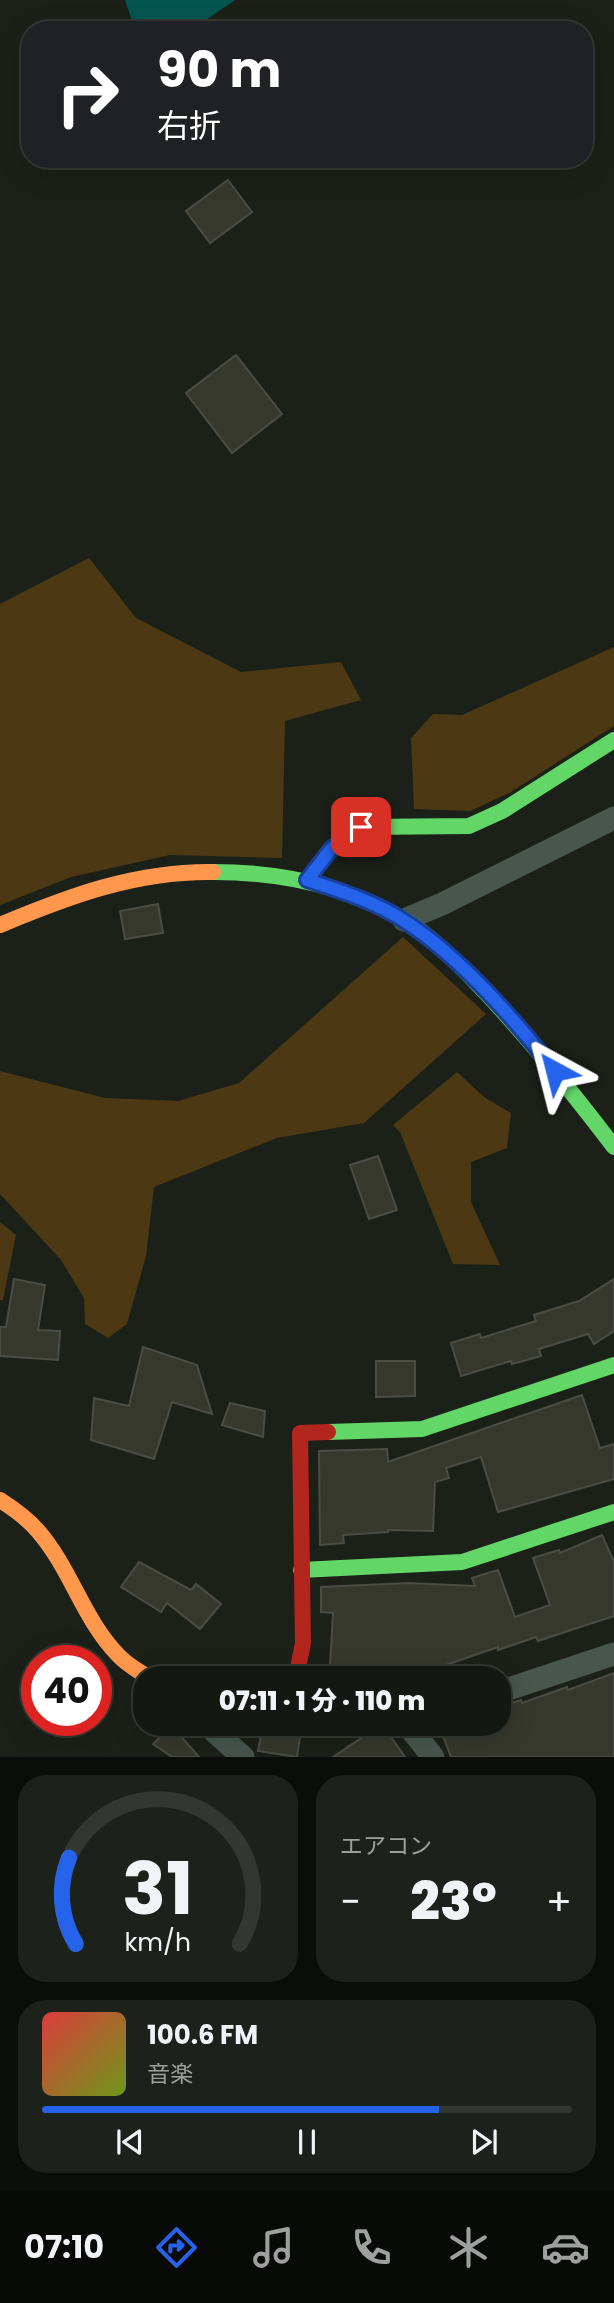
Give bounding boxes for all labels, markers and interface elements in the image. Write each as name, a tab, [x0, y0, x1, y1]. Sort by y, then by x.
text: 90 m	[157, 36, 281, 104]
icon: right	[42, 49, 133, 140]
text: 右折	[157, 103, 221, 148]
pin	[331, 797, 391, 857]
icon: arrive	[342, 808, 380, 846]
position arrow	[518, 1034, 592, 1108]
speed limit sign: 40	[21, 1645, 112, 1736]
text: 07:11 · 1 分 · 110 m	[219, 1683, 425, 1719]
text: エアコン	[340, 1830, 432, 1862]
text: 31	[122, 1839, 194, 1940]
text: 23°	[410, 1865, 497, 1938]
text: −	[340, 1875, 361, 1928]
text: +	[546, 1875, 572, 1928]
text: km/h	[125, 1925, 191, 1960]
text: 100.6 FM	[147, 2017, 258, 2053]
text: 音楽	[147, 2058, 193, 2090]
icon: previous	[111, 2123, 149, 2161]
icon: pause	[288, 2123, 326, 2161]
icon: next	[465, 2123, 503, 2161]
icon: directions	[152, 2223, 201, 2272]
icon: music	[249, 2223, 298, 2272]
icon: phone	[347, 2223, 396, 2272]
icon: climate	[444, 2223, 493, 2272]
icon: car	[541, 2223, 590, 2272]
text: 07:10	[24, 2224, 104, 2269]

